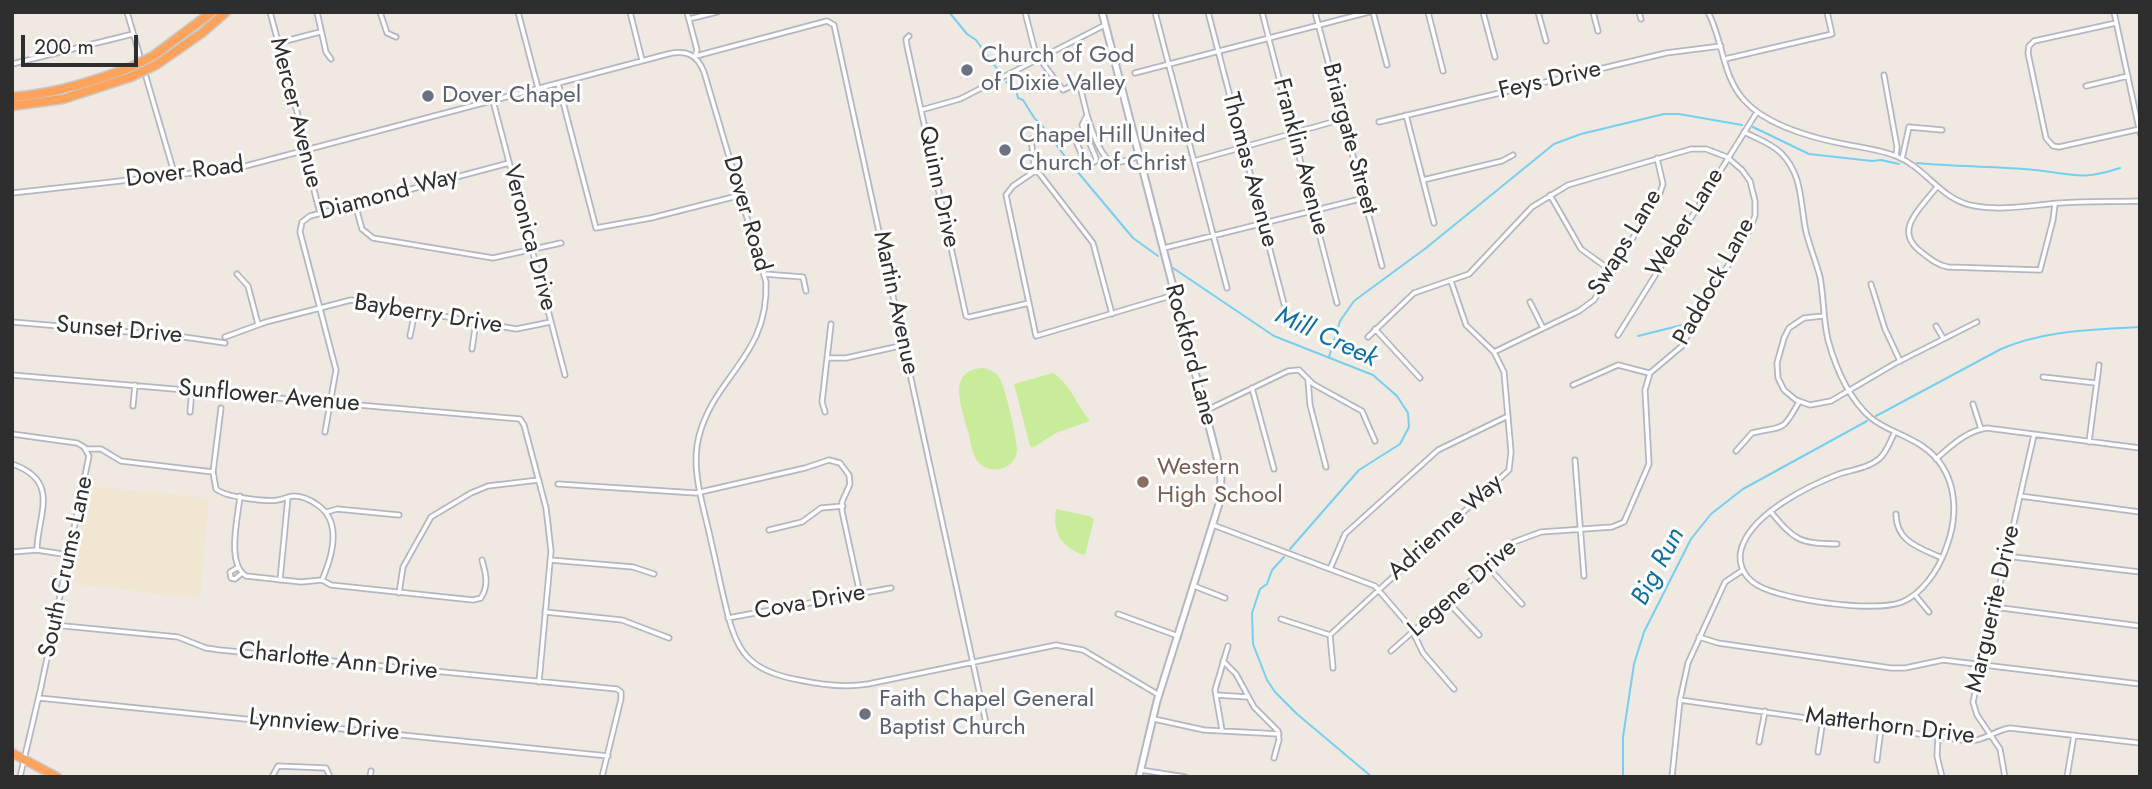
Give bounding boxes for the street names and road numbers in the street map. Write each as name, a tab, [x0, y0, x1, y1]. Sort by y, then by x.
street label: Mercer Avenue	[262, 35, 328, 191]
street label: Feys Drive	[1496, 55, 1604, 107]
street label: Briargate Street	[1315, 60, 1383, 218]
street label: Franklin Avenue	[1265, 76, 1335, 238]
street label: Thomas Avenue	[1215, 90, 1283, 250]
street label: Quinn Drive	[911, 124, 965, 250]
street label: Dover Road	[124, 151, 246, 195]
street label: Dover Road	[716, 153, 776, 275]
street label: Veronica Drive	[496, 162, 562, 314]
street label: Diamond Way	[316, 163, 462, 227]
street label: Weber Lane	[1641, 163, 1731, 283]
street label: Swaps Lane	[1583, 185, 1669, 301]
street label: Paddock Lane	[1668, 213, 1762, 351]
street label: Martin Avenue	[866, 229, 924, 377]
street label: Rockford Lane	[1157, 281, 1223, 429]
street label: Bayberry Drive	[352, 289, 504, 341]
street label: Sunset Drive	[55, 311, 183, 351]
street label: Sunflower Avenue	[177, 375, 361, 419]
street label: Adrienne Way	[1383, 469, 1509, 587]
street label: South Crums Lane	[34, 474, 100, 660]
street label: Marguerite Drive	[1961, 523, 2027, 695]
street label: Legene Drive	[1403, 534, 1523, 644]
street label: Cova Drive	[752, 579, 868, 627]
street label: Charlotte Ann Drive	[237, 637, 439, 687]
street label: Matterhorn Drive	[1804, 702, 1976, 752]
street label: Lynnview Drive	[247, 704, 401, 748]

